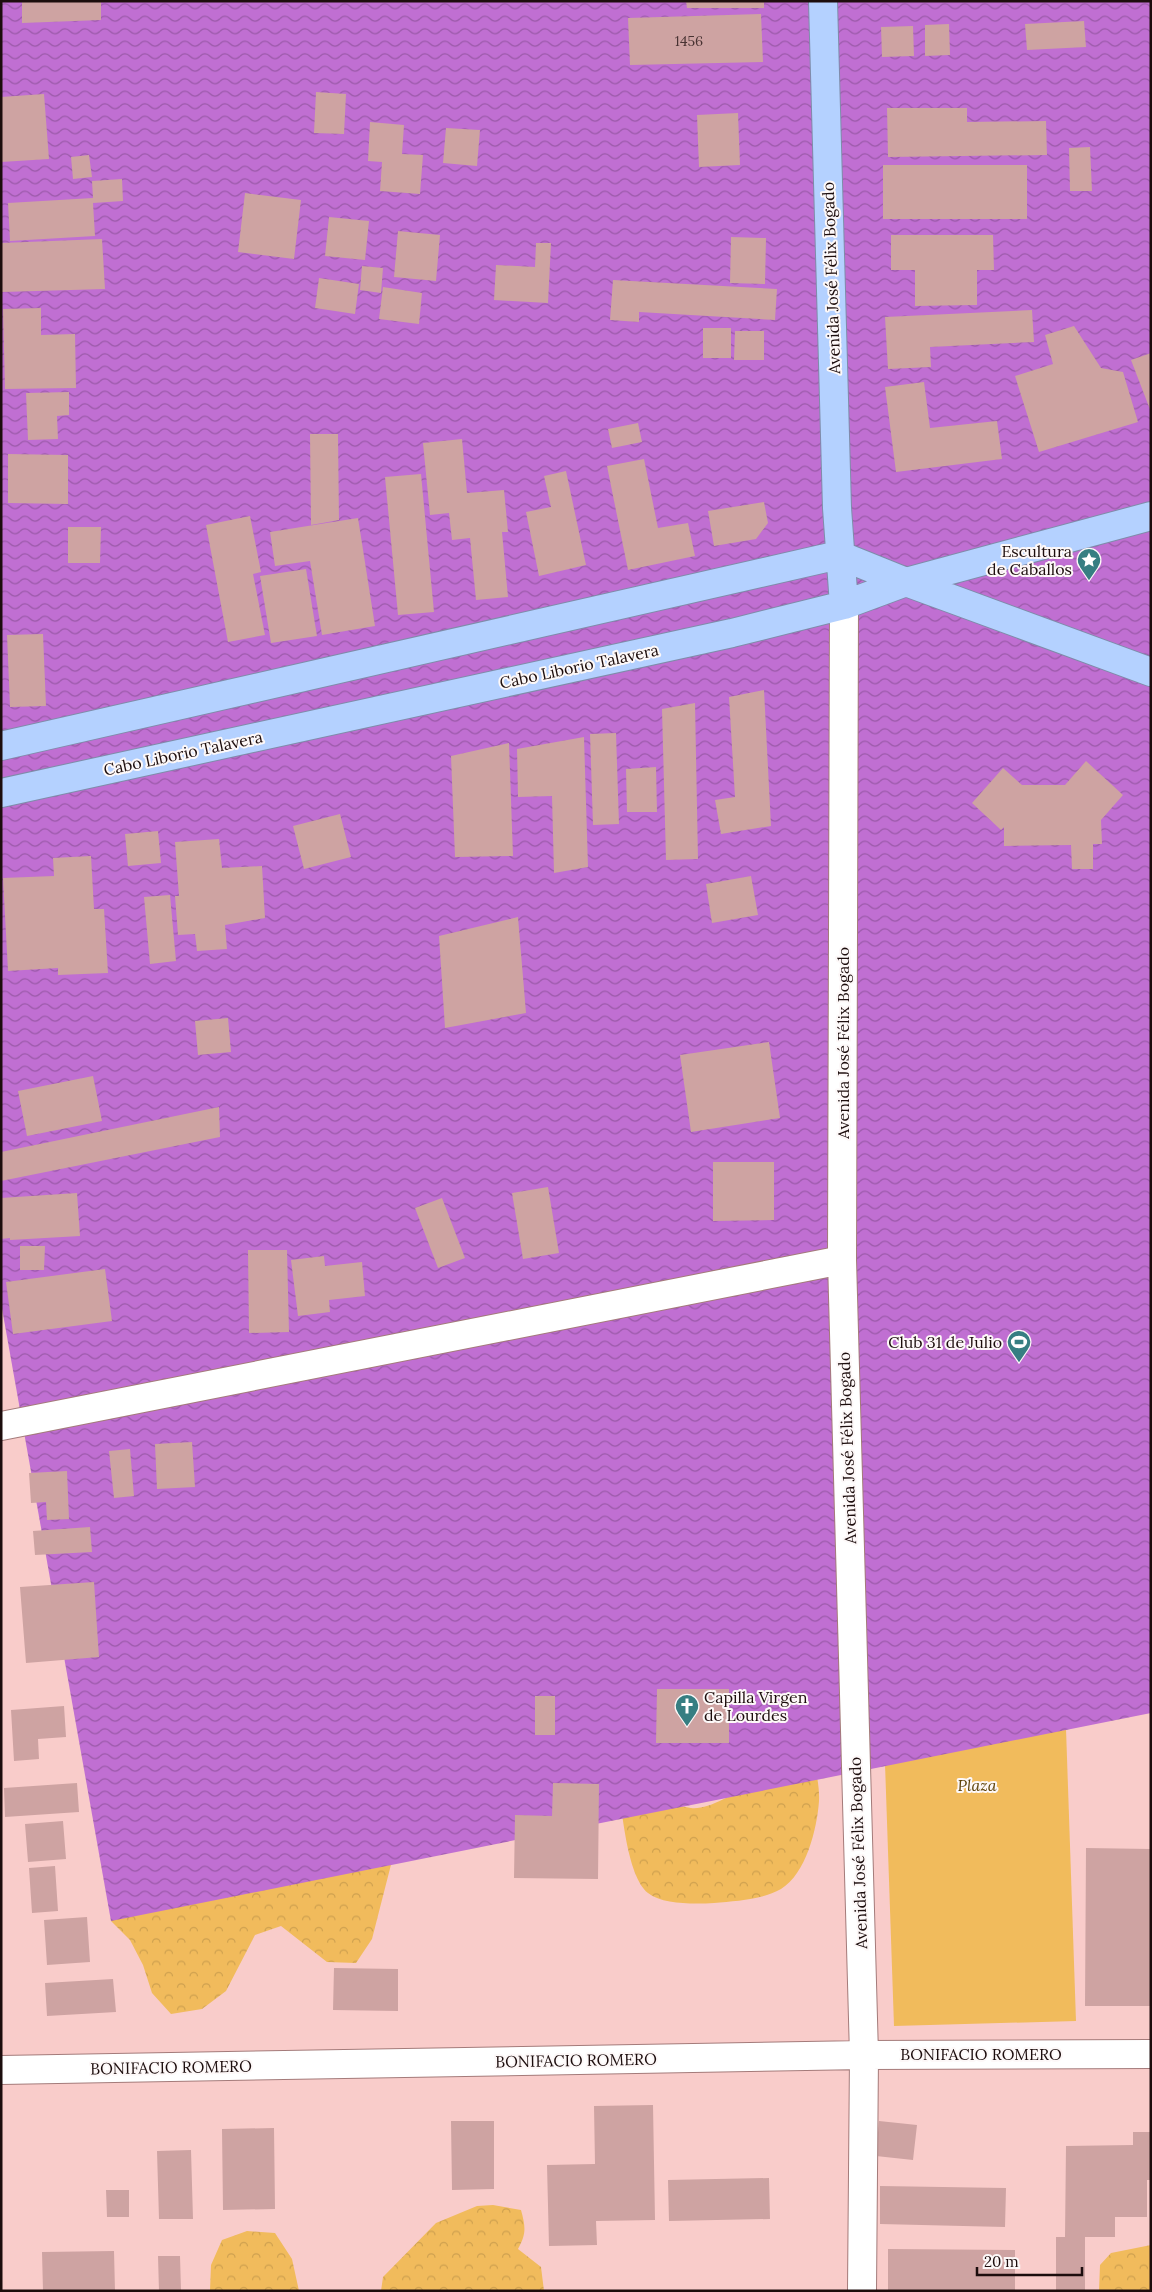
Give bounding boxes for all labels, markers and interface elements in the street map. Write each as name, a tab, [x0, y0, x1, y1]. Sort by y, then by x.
house number: 1456	[675, 32, 703, 50]
street label: Avenida José Félix Bogado	[818, 182, 844, 375]
place label: Escultura de Caballos	[987, 541, 1072, 579]
place icon: Escultura de Caballos	[1076, 547, 1102, 581]
street label: Cabo Liborio Talavera	[498, 639, 660, 693]
street label: Cabo Liborio Talavera	[102, 726, 264, 780]
street label: Avenida José Félix Bogado	[833, 947, 853, 1140]
sports icon: Club 31 de Julio	[1006, 1329, 1032, 1363]
place label: Club 31 de Julio	[888, 1332, 1002, 1352]
street label: Avenida José Félix Bogado	[834, 1352, 860, 1545]
place label: Capilla Virgen de Lourdes	[704, 1687, 808, 1725]
church icon: Capilla Virgen de Lourdes	[674, 1693, 700, 1727]
street label: Avenida José Félix Bogado	[845, 1757, 871, 1950]
park label: Plaza	[957, 1775, 997, 1795]
street label: BONIFACIO ROMERO	[900, 2044, 1062, 2064]
street label: BONIFACIO ROMERO	[495, 2049, 657, 2071]
street label: BONIFACIO ROMERO	[90, 2056, 252, 2078]
scale bar	[977, 2244, 1082, 2276]
text: 20 m	[984, 2252, 1019, 2271]

